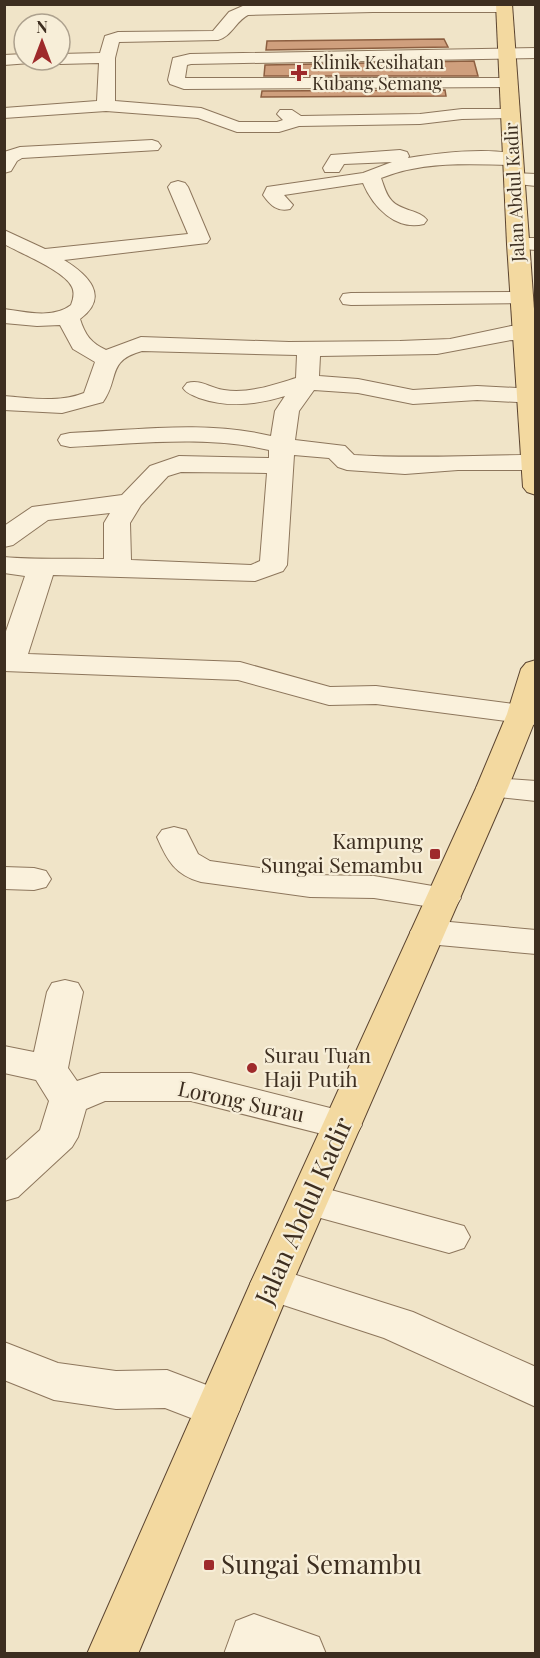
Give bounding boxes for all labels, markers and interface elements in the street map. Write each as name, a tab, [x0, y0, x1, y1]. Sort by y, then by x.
north arrow	[12, 12, 72, 72]
text: N	[36, 16, 48, 37]
place label: Klinik Kesihatan Kubang Semang	[312, 50, 444, 95]
marker: Klinik Kesihatan Kubang Semang	[290, 64, 308, 82]
street label: Jalan Abdul Kadir	[498, 122, 530, 263]
place label: Kampung Sungai Semambu	[261, 826, 423, 878]
marker: Kampung Sungai Semambu	[428, 847, 442, 861]
place label: Surau Tuan Haji Putih	[264, 1040, 371, 1092]
marker: Surau Tuan Haji Putih	[245, 1061, 259, 1075]
street label: Lorong Surau	[176, 1073, 307, 1127]
street label: Jalan Abdul Kadir	[245, 1111, 360, 1311]
place label: Sungai Semambu	[221, 1546, 422, 1581]
marker: Sungai Semambu	[202, 1558, 216, 1572]

